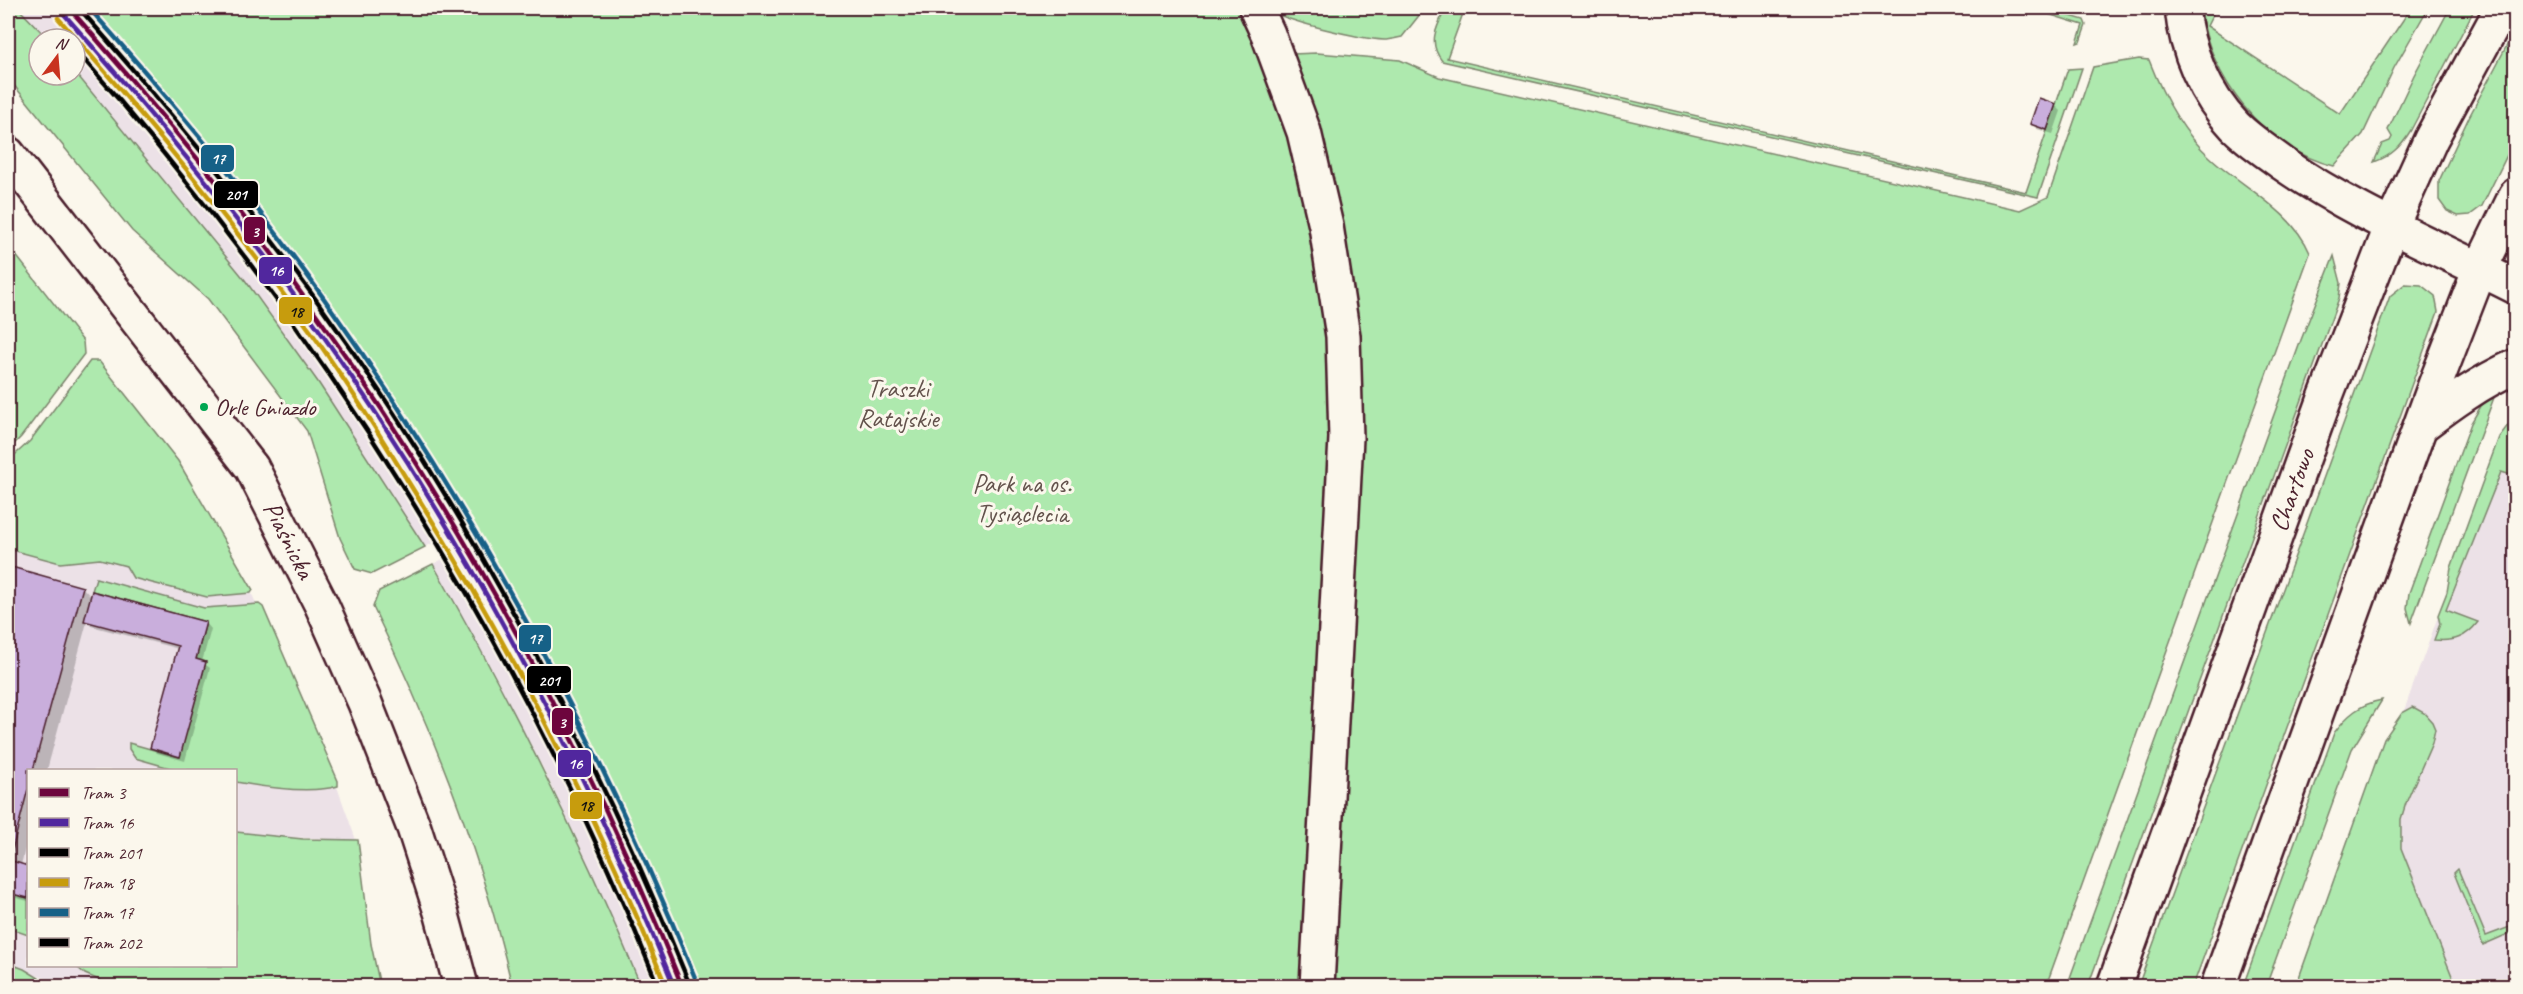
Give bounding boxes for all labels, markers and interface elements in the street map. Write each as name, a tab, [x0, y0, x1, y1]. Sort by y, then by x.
north arrow	[27, 27, 87, 87]
text: N	[53, 33, 71, 55]
line badge: 17	[200, 144, 235, 173]
text: 17	[211, 149, 227, 169]
line badge: 201	[213, 180, 259, 209]
text: 201	[225, 185, 249, 205]
line badge: 3	[243, 216, 266, 245]
text: 3	[251, 222, 260, 242]
line badge: 16	[258, 256, 293, 285]
text: 16	[269, 261, 285, 281]
line badge: 18	[278, 296, 313, 325]
text: 18	[289, 302, 305, 322]
park label: Traszki Ratajskie	[857, 372, 941, 435]
place label: Orle Gniazdo	[215, 392, 317, 422]
marker: Orle Gniazdo	[198, 401, 210, 413]
street label: Chartowo	[2262, 442, 2323, 536]
park label: Park na os. Tysiąclecia	[972, 467, 1072, 530]
street label: Piaśnicka	[256, 496, 323, 585]
line badge: 17	[518, 624, 552, 653]
text: 17	[528, 629, 544, 649]
line badge: 201	[526, 665, 572, 694]
text: 201	[538, 671, 562, 691]
line badge: 3	[551, 707, 574, 736]
text: 3	[558, 713, 567, 733]
line badge: 16	[557, 749, 592, 778]
text: 16	[568, 754, 584, 774]
legend	[27, 769, 237, 967]
text: Tram 3	[81, 782, 127, 804]
line badge: 18	[569, 791, 603, 820]
text: 18	[579, 796, 595, 816]
text: Tram 16	[81, 812, 135, 834]
text: Tram 201	[81, 842, 143, 864]
text: Tram 18	[81, 872, 136, 894]
text: Tram 17	[81, 902, 135, 924]
text: Tram 202	[81, 932, 144, 954]

